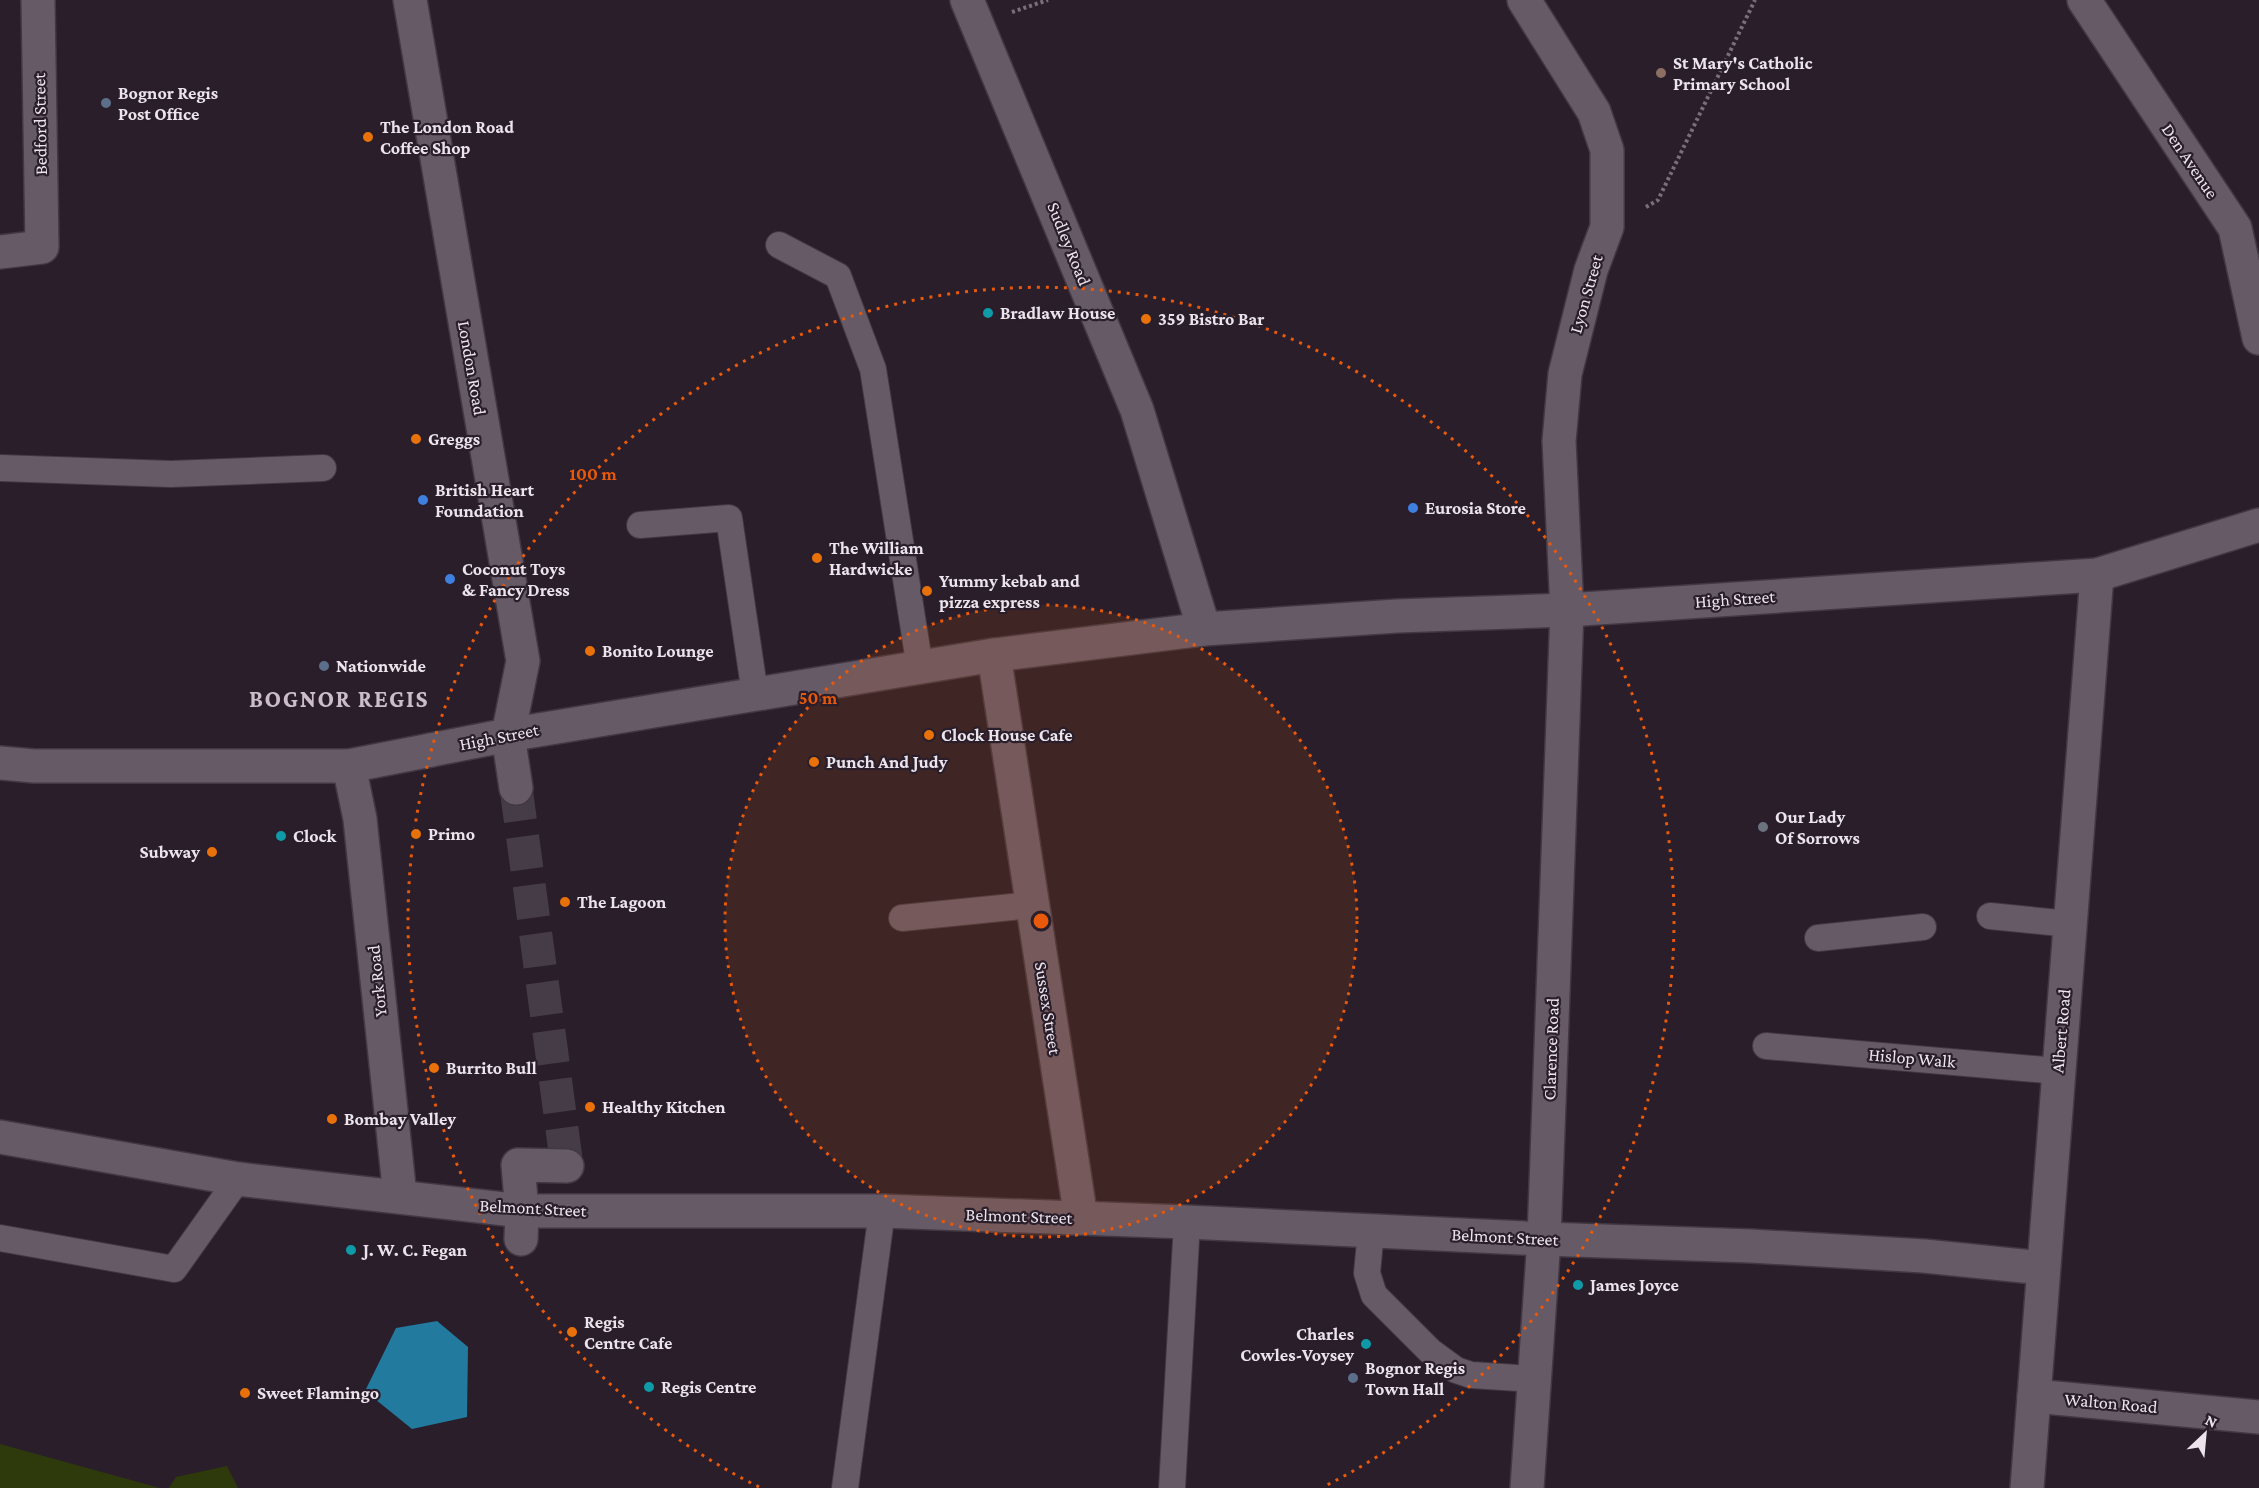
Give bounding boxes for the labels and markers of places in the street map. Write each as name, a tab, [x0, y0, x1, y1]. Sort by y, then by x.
place label: St Mary's Catholic Primary School	[1673, 53, 1813, 94]
marker: St Mary's Catholic Primary School	[1654, 66, 1668, 80]
place label: Bognor Regis Post Office	[118, 83, 218, 124]
marker: Bognor Regis Post Office	[99, 96, 113, 110]
place label: The London Road Coffee Shop	[380, 117, 514, 158]
marker: The London Road Coffee Shop	[361, 130, 375, 144]
place label: Bradlaw House	[1000, 303, 1115, 323]
marker: Bradlaw House	[981, 306, 995, 320]
place label: 359 Bistro Bar	[1158, 309, 1264, 329]
marker: 359 Bistro Bar	[1139, 312, 1153, 326]
place label: Greggs	[428, 429, 480, 449]
marker: Greggs	[409, 432, 423, 446]
place label: British Heart Foundation	[435, 480, 535, 521]
marker: British Heart Foundation	[416, 493, 430, 507]
place label: Eurosia Store	[1425, 498, 1526, 518]
marker: Eurosia Store	[1406, 501, 1420, 515]
place label: The William Hardwicke	[829, 538, 924, 579]
marker: The William Hardwicke	[810, 551, 824, 565]
place label: Coconut Toys & Fancy Dress	[462, 559, 570, 600]
place label: Yummy kebab and pizza express	[939, 571, 1080, 612]
marker: Coconut Toys & Fancy Dress	[443, 572, 457, 586]
marker: Yummy kebab and pizza express	[920, 584, 934, 598]
place label: Bonito Lounge	[602, 641, 714, 661]
marker: Bonito Lounge	[583, 644, 597, 658]
place label: Nationwide	[336, 656, 426, 676]
marker: Nationwide	[317, 659, 331, 673]
place label: Clock House Cafe	[941, 725, 1073, 745]
marker: Clock House Cafe	[922, 728, 936, 742]
place label: Punch And Judy	[826, 752, 948, 772]
marker: Punch And Judy	[807, 755, 821, 769]
place label: Our Lady Of Sorrows	[1775, 807, 1860, 848]
marker: Our Lady Of Sorrows	[1756, 820, 1770, 834]
place label: Primo	[428, 824, 475, 844]
place label: Clock	[293, 826, 337, 846]
marker: Primo	[409, 827, 423, 841]
marker: Clock	[274, 829, 288, 843]
place label: Subway	[140, 842, 200, 862]
marker: Subway	[205, 845, 219, 859]
place label: The Lagoon	[577, 892, 667, 912]
marker: The Lagoon	[558, 895, 572, 909]
centre of rings	[1031, 911, 1051, 931]
place label: Burrito Bull	[446, 1058, 537, 1078]
marker: Burrito Bull	[427, 1061, 441, 1075]
place label: Healthy Kitchen	[602, 1097, 726, 1117]
marker: Healthy Kitchen	[583, 1100, 597, 1114]
place label: Bombay Valley	[344, 1109, 456, 1129]
marker: Bombay Valley	[325, 1112, 339, 1126]
place label: J. W. C. Fegan	[361, 1240, 468, 1260]
marker: J. W. C. Fegan	[344, 1243, 358, 1257]
place label: James Joyce	[1588, 1275, 1679, 1295]
marker: James Joyce	[1571, 1278, 1585, 1292]
place label: Regis Centre Cafe	[584, 1312, 672, 1353]
place label: Charles Cowles-Voysey	[1240, 1324, 1354, 1365]
marker: Regis Centre Cafe	[565, 1325, 579, 1339]
marker: Charles Cowles-Voysey	[1359, 1337, 1373, 1351]
place label: Bognor Regis Town Hall	[1365, 1358, 1465, 1399]
marker: Bognor Regis Town Hall	[1346, 1371, 1360, 1385]
place label: Regis Centre	[661, 1377, 756, 1397]
marker: Regis Centre	[642, 1380, 656, 1394]
place label: Sweet Flamingo	[257, 1383, 379, 1403]
marker: Sweet Flamingo	[238, 1386, 252, 1400]

